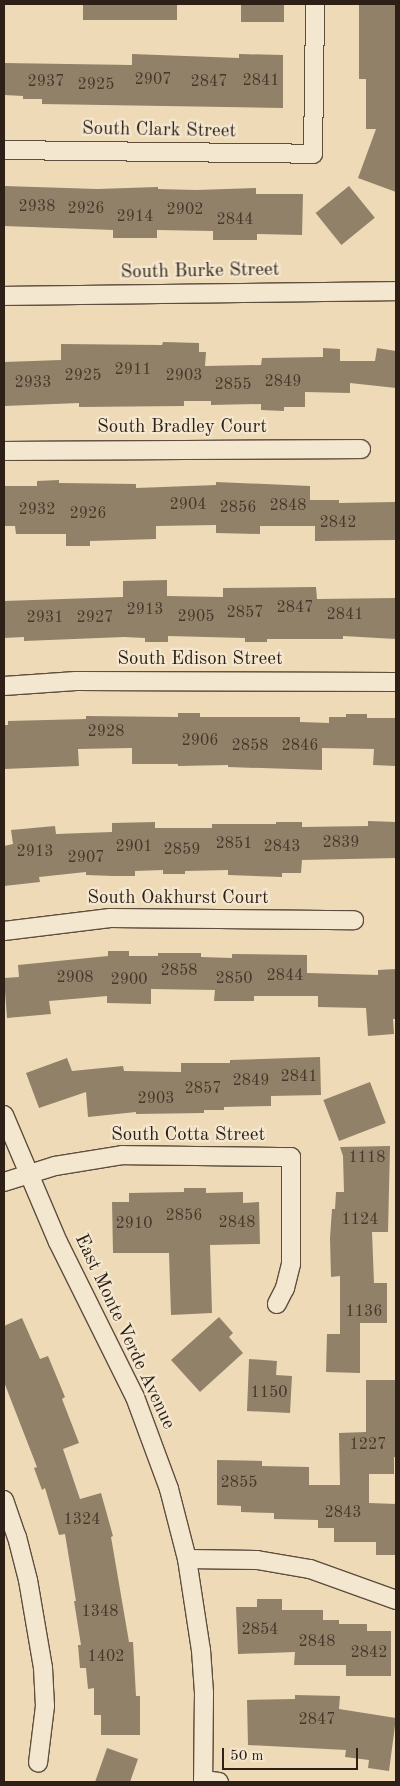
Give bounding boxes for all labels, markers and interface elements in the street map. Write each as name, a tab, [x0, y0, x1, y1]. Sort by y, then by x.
house number: 2907	[134, 70, 172, 90]
house number: 2841	[242, 71, 280, 91]
house number: 2937	[27, 72, 65, 92]
house number: 2847	[190, 72, 228, 92]
house number: 2925	[77, 75, 115, 95]
street label: South Clark Street	[82, 118, 236, 144]
house number: 2938	[18, 197, 56, 217]
house number: 2926	[67, 199, 105, 219]
house number: 2902	[166, 200, 204, 220]
house number: 2914	[116, 207, 154, 227]
house number: 2844	[216, 210, 254, 230]
street label: South Burke Street	[120, 259, 280, 285]
house number: 2911	[114, 360, 152, 380]
house number: 2925	[64, 366, 102, 386]
house number: 2903	[165, 366, 203, 386]
house number: 2849	[264, 372, 302, 392]
house number: 2933	[14, 373, 52, 393]
house number: 2855	[214, 375, 252, 395]
street label: South Bradley Court	[97, 417, 267, 439]
house number: 2904	[169, 495, 207, 515]
house number: 2848	[269, 496, 307, 516]
house number: 2856	[219, 498, 257, 518]
house number: 2932	[18, 500, 56, 520]
house number: 2926	[69, 504, 107, 524]
house number: 2842	[319, 513, 357, 533]
house number: 2847	[276, 598, 314, 618]
house number: 2913	[126, 600, 164, 620]
house number: 2857	[226, 603, 264, 623]
house number: 2841	[326, 605, 364, 625]
house number: 2905	[177, 607, 215, 627]
house number: 2931	[26, 608, 64, 628]
house number: 2927	[76, 608, 114, 628]
street label: South Edison Street	[117, 649, 283, 671]
house number: 2928	[87, 722, 125, 742]
house number: 2906	[181, 731, 219, 751]
house number: 2858	[231, 736, 269, 756]
house number: 2846	[281, 736, 319, 756]
house number: 2839	[322, 833, 360, 853]
house number: 2851	[215, 834, 253, 854]
house number: 2901	[115, 837, 153, 857]
house number: 2843	[263, 837, 301, 857]
house number: 2859	[163, 840, 201, 860]
house number: 2913	[16, 842, 54, 862]
house number: 2907	[67, 848, 105, 868]
street label: South Oakhurst Court	[87, 888, 269, 910]
house number: 2858	[160, 961, 198, 981]
house number: 2844	[266, 966, 304, 986]
house number: 2908	[56, 968, 94, 988]
house number: 2850	[215, 969, 253, 989]
house number: 2900	[110, 970, 148, 990]
house number: 2841	[280, 1067, 318, 1087]
house number: 2849	[232, 1071, 270, 1091]
house number: 2857	[184, 1079, 222, 1099]
house number: 2903	[137, 1089, 175, 1109]
street label: South Cotta Street	[111, 1125, 265, 1147]
house number: 1118	[348, 1148, 386, 1168]
house number: 2856	[165, 1206, 203, 1226]
house number: 1124	[341, 1210, 379, 1230]
house number: 2848	[218, 1213, 256, 1233]
house number: 2910	[115, 1214, 153, 1234]
street label: East Monte Verde Avenue	[69, 1231, 179, 1433]
house number: 1136	[345, 1302, 383, 1322]
house number: 1150	[250, 1383, 288, 1403]
house number: 1227	[349, 1435, 387, 1455]
house number: 2855	[220, 1473, 258, 1493]
house number: 2843	[324, 1503, 362, 1523]
house number: 1324	[63, 1510, 101, 1530]
house number: 1348	[81, 1602, 119, 1622]
house number: 2854	[241, 1620, 279, 1640]
house number: 2848	[298, 1632, 336, 1652]
house number: 2842	[350, 1643, 388, 1663]
house number: 1402	[87, 1647, 125, 1667]
house number: 2847	[298, 1710, 336, 1730]
scale bar	[225, 1738, 361, 1770]
text: 50 m	[230, 1749, 264, 1764]

